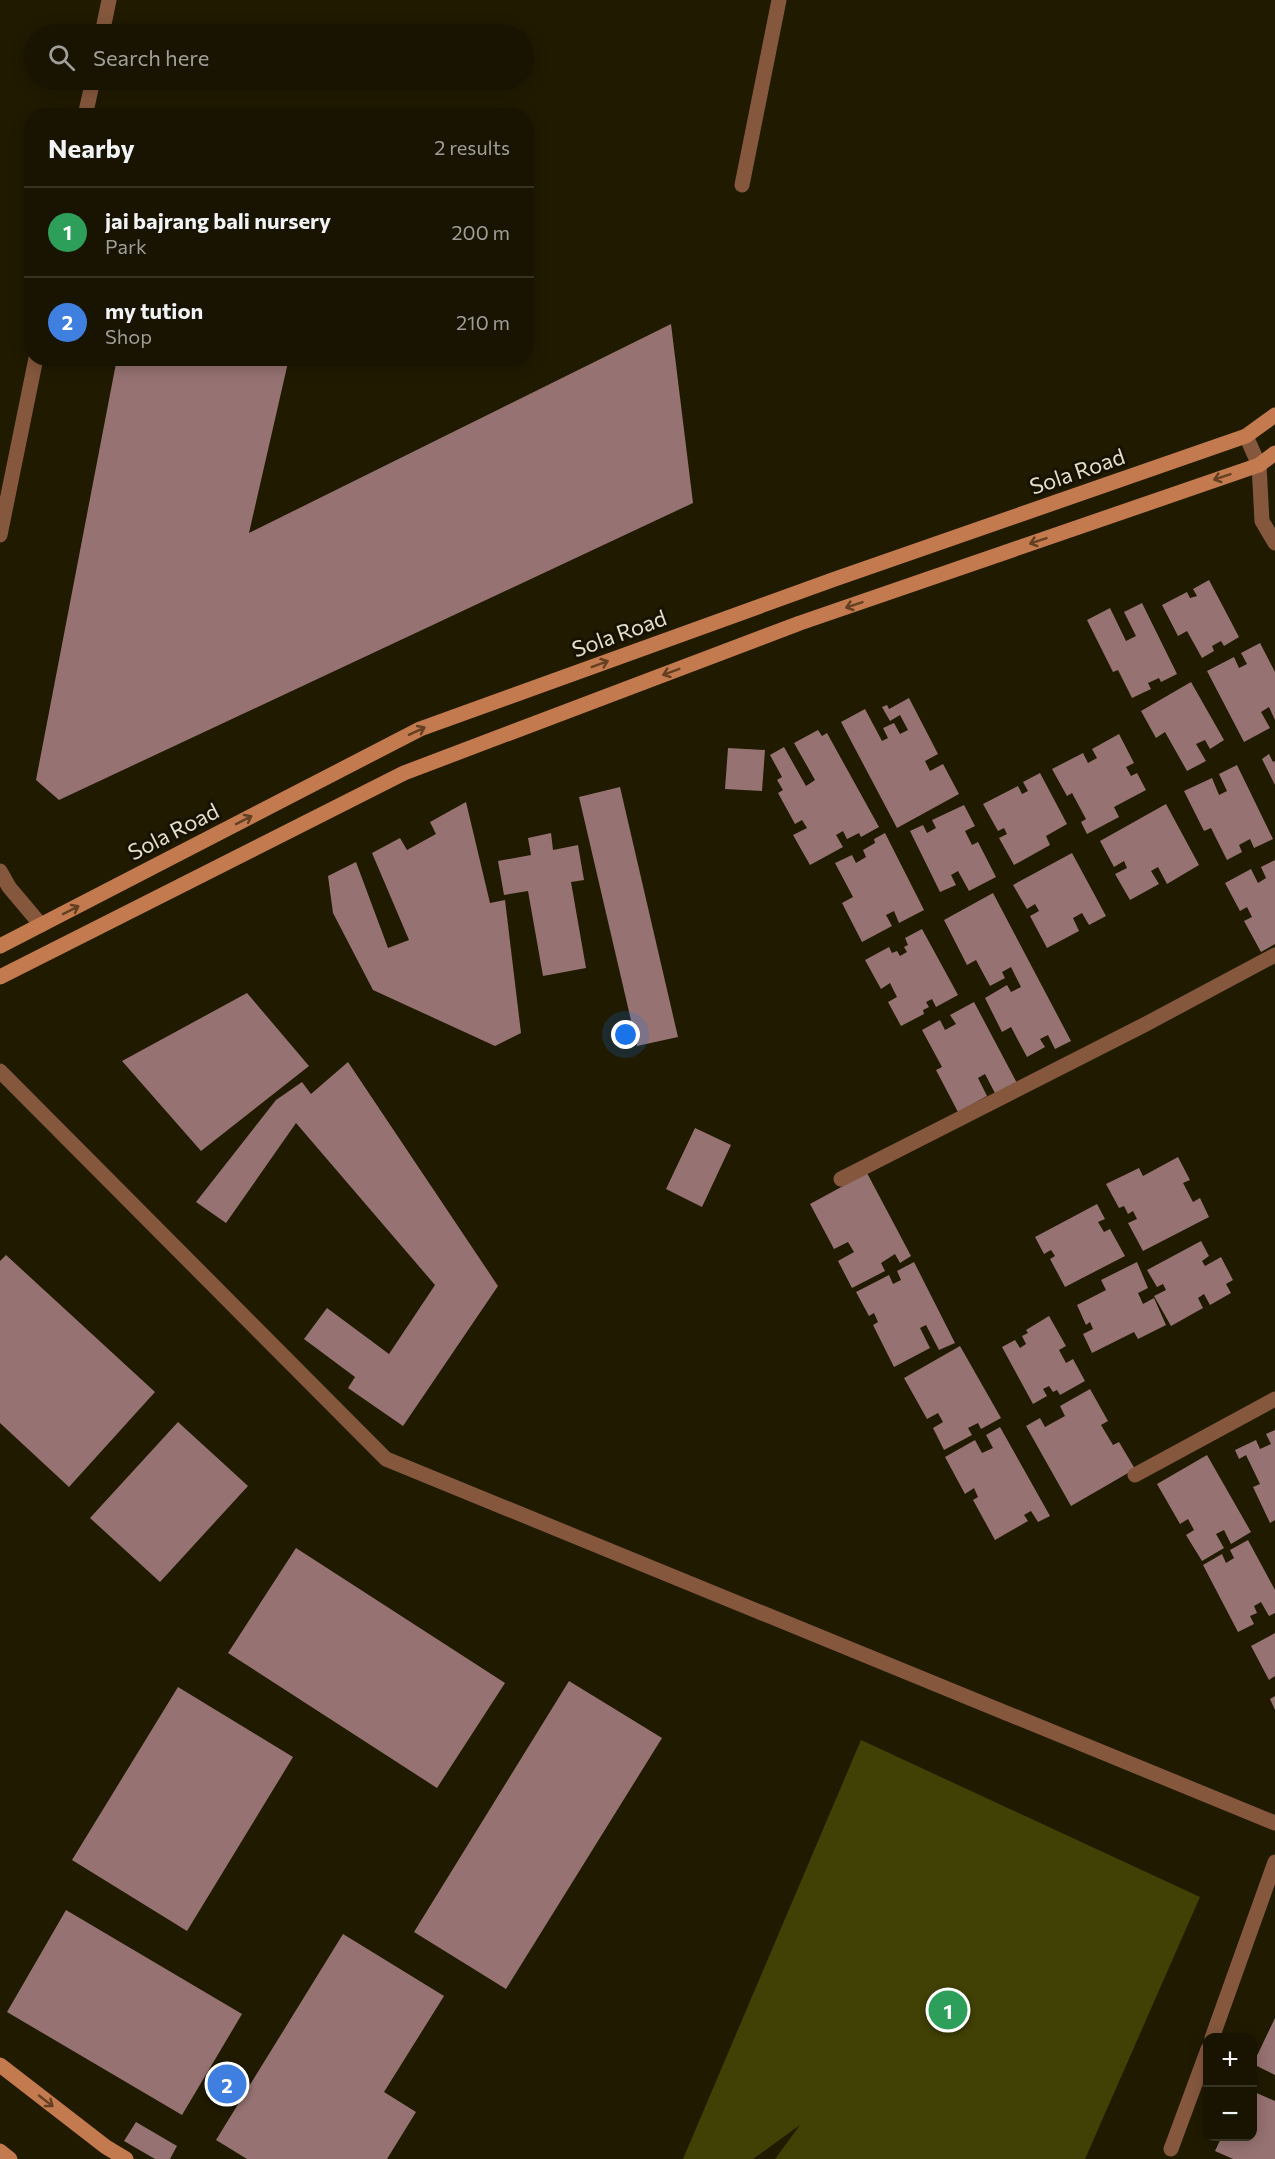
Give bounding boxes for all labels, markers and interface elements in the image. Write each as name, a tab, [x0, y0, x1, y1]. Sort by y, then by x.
search box	[24, 24, 534, 90]
icon: search	[45, 41, 78, 74]
text: Search here	[93, 44, 209, 71]
text: Nearby	[48, 132, 135, 163]
text: 2 results	[434, 135, 510, 159]
text: jai bajrang bali nursery	[105, 207, 331, 234]
text: 1	[63, 220, 72, 244]
text: 200 m	[452, 220, 510, 244]
text: Park	[105, 234, 147, 258]
text: my tution	[105, 297, 203, 324]
text: 2	[62, 310, 73, 334]
text: 210 m	[456, 310, 510, 334]
text: Shop	[105, 324, 152, 348]
street label: Sola Road	[1026, 442, 1128, 500]
one-way arrow	[1213, 473, 1232, 484]
one-way arrow	[1029, 536, 1048, 547]
one-way arrow	[845, 600, 863, 611]
street label: Sola Road	[568, 603, 670, 663]
one-way arrow	[591, 658, 609, 669]
one-way arrow	[662, 667, 680, 678]
one-way arrow	[408, 725, 426, 737]
street label: Sola Road	[123, 797, 223, 865]
one-way arrow	[235, 814, 252, 826]
one-way arrow	[61, 903, 79, 915]
your location	[611, 1020, 640, 1049]
pin: 1	[928, 1988, 968, 2032]
map controls	[1203, 2033, 1257, 2141]
button: +	[1203, 2033, 1257, 2087]
pin: 2	[208, 2062, 246, 2106]
button: −	[1203, 2087, 1257, 2141]
one-way arrow	[38, 2094, 54, 2107]

